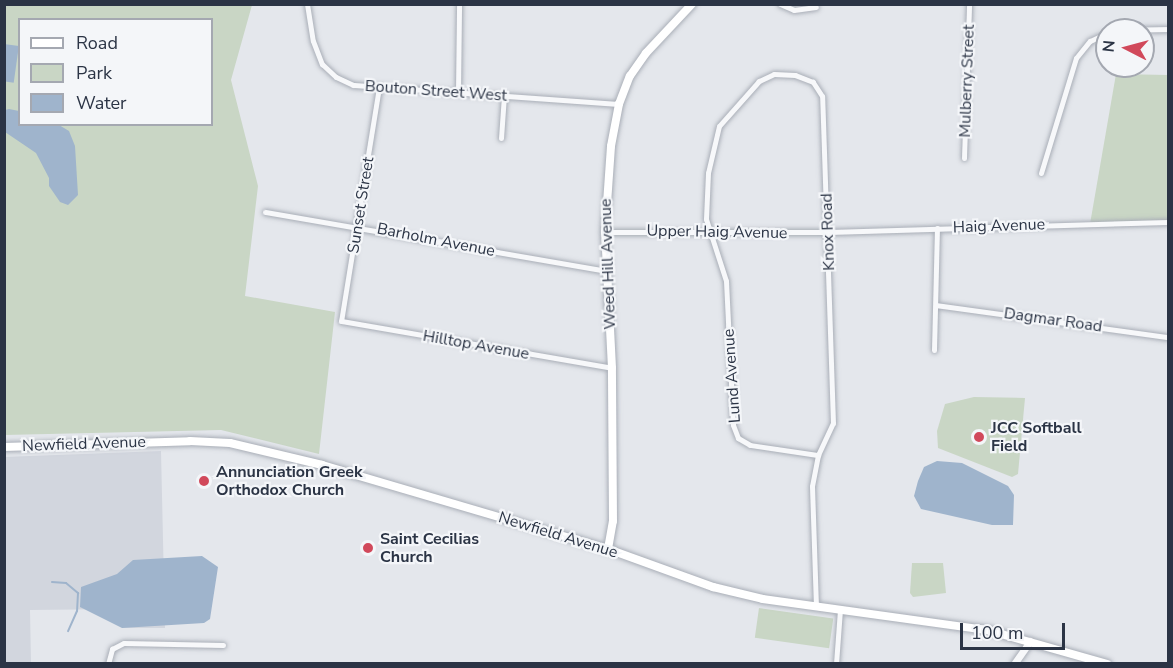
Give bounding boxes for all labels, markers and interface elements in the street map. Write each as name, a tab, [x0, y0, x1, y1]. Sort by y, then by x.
legend	[18, 18, 213, 126]
north arrow	[1095, 18, 1155, 78]
street label: Mulberry Street	[955, 24, 979, 138]
text: Road	[76, 31, 118, 55]
text: N	[1098, 39, 1121, 53]
text: Park	[76, 61, 112, 85]
street label: Bouton Street West	[364, 76, 508, 106]
text: Water	[76, 91, 127, 115]
street label: Sunset Street	[344, 155, 378, 255]
street label: Knox Road	[817, 193, 839, 271]
street label: Weed Hill Avenue	[596, 198, 620, 330]
street label: Haig Avenue	[953, 215, 1045, 237]
street label: Barholm Avenue	[375, 219, 497, 261]
street label: Upper Haig Avenue	[646, 221, 788, 243]
street label: Dagmar Road	[1003, 304, 1103, 336]
street label: Hilltop Avenue	[421, 326, 531, 364]
street label: Lund Avenue	[719, 328, 745, 424]
place label: JCC Softball Field	[991, 418, 1082, 456]
marker: JCC Softball Field	[972, 430, 986, 444]
street label: Newfield Avenue	[22, 432, 146, 456]
place label: Annunciation Greek Orthodox Church	[216, 462, 363, 500]
marker: Annunciation Greek Orthodox Church	[197, 474, 211, 488]
street label: Newfield Avenue	[496, 508, 620, 562]
place label: Saint Cecilias Church	[380, 529, 479, 567]
marker: Saint Cecilias Church	[361, 541, 375, 555]
scale bar	[963, 611, 1068, 649]
text: 100 m	[971, 621, 1023, 645]

